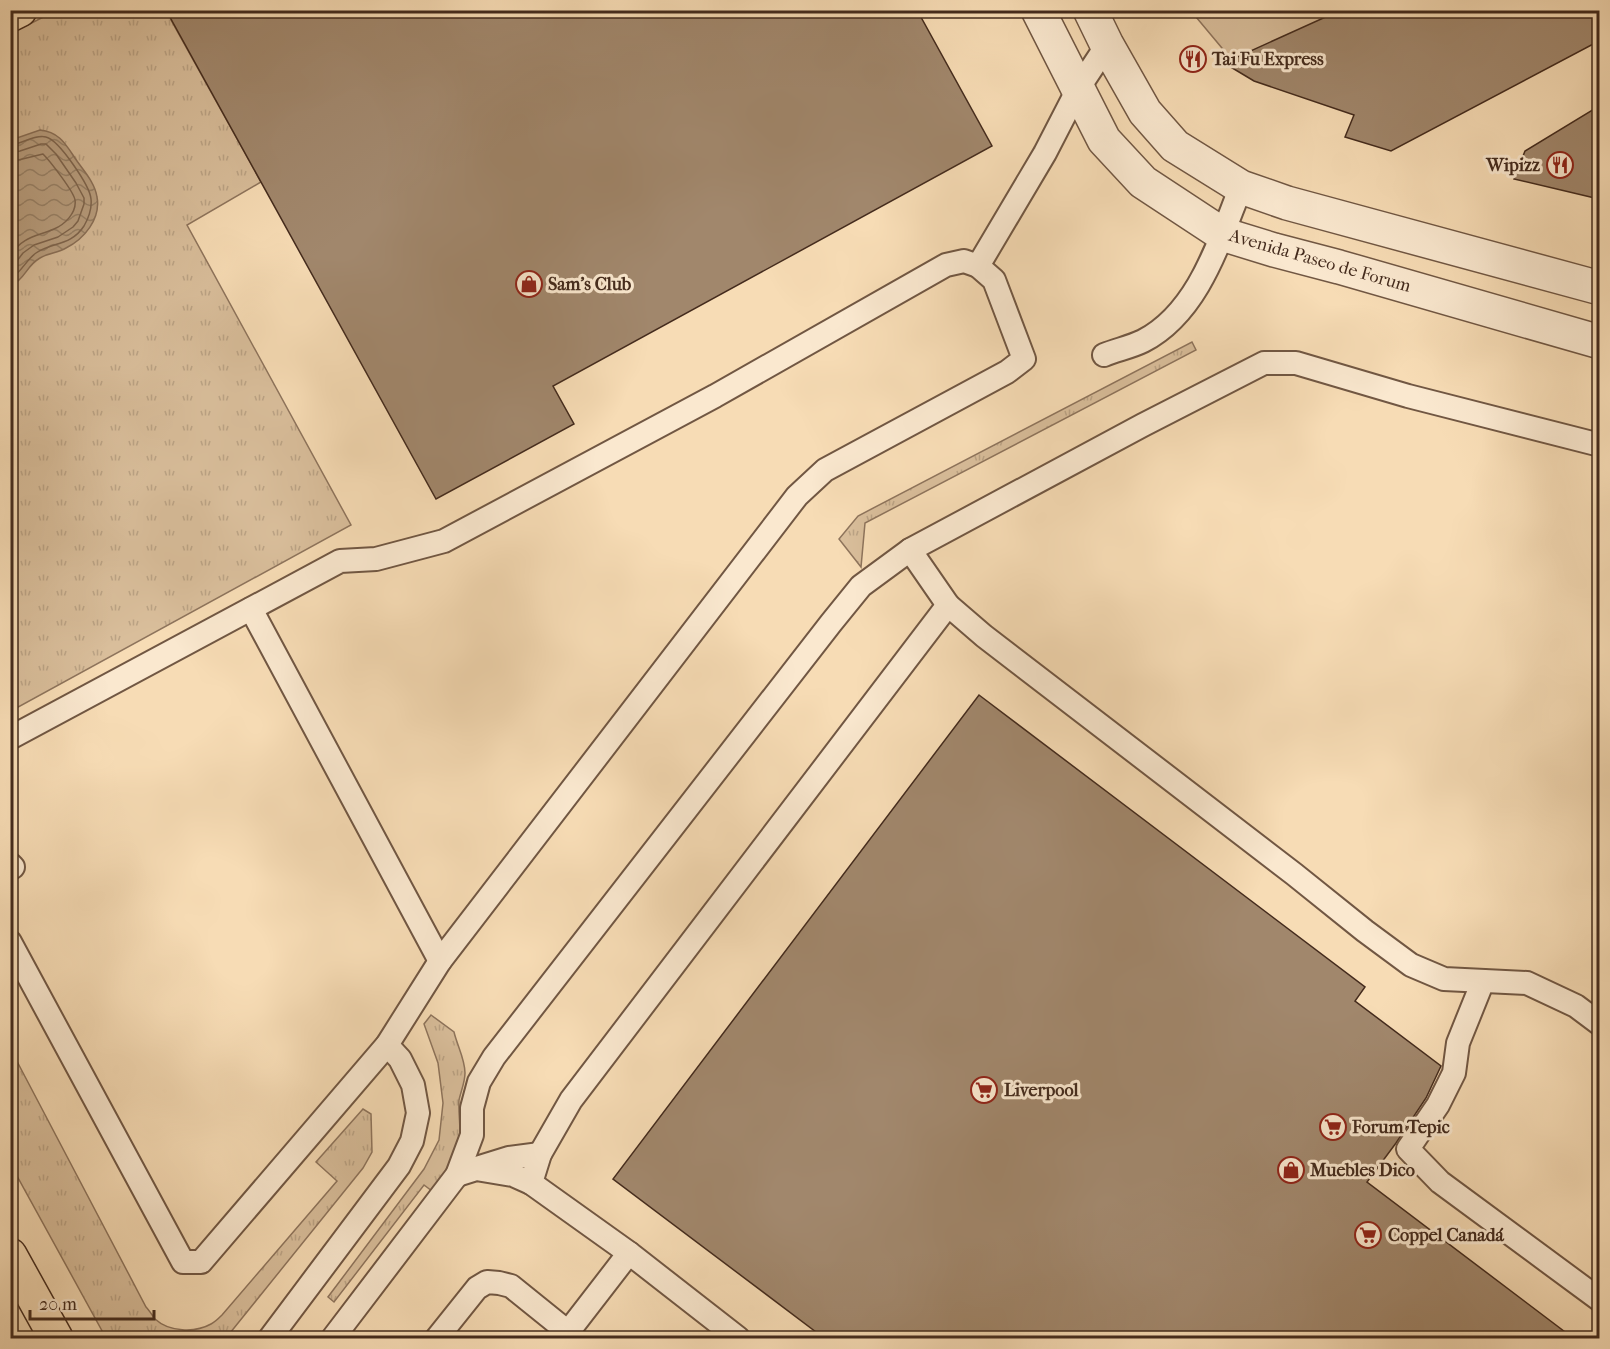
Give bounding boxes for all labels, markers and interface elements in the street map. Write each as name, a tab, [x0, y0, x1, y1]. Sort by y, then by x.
restaurant icon: Tai Fu Express	[1178, 44, 1208, 74]
place label: Tai Fu Express	[1211, 49, 1324, 70]
restaurant icon: Wipizz	[1545, 150, 1575, 180]
place label: Wipizz	[1485, 155, 1540, 176]
street label: Avenida Paseo de Forum	[1226, 225, 1413, 297]
shop icon: Sam's Club	[514, 269, 544, 299]
place label: Sam's Club	[548, 274, 632, 295]
supermarket icon: Liverpool	[969, 1075, 999, 1105]
place label: Liverpool	[1004, 1080, 1079, 1101]
supermarket icon: Forum Tepic	[1318, 1112, 1348, 1142]
place label: Forum Tepic	[1351, 1117, 1450, 1138]
shop icon: Muebles Dico	[1276, 1155, 1306, 1185]
place label: Muebles Dico	[1309, 1160, 1415, 1181]
supermarket icon: Coppel Canadá	[1353, 1220, 1383, 1250]
place label: Coppel Canadá	[1388, 1225, 1504, 1246]
scale bar	[30, 1283, 154, 1321]
text: 20 m	[39, 1294, 77, 1315]

